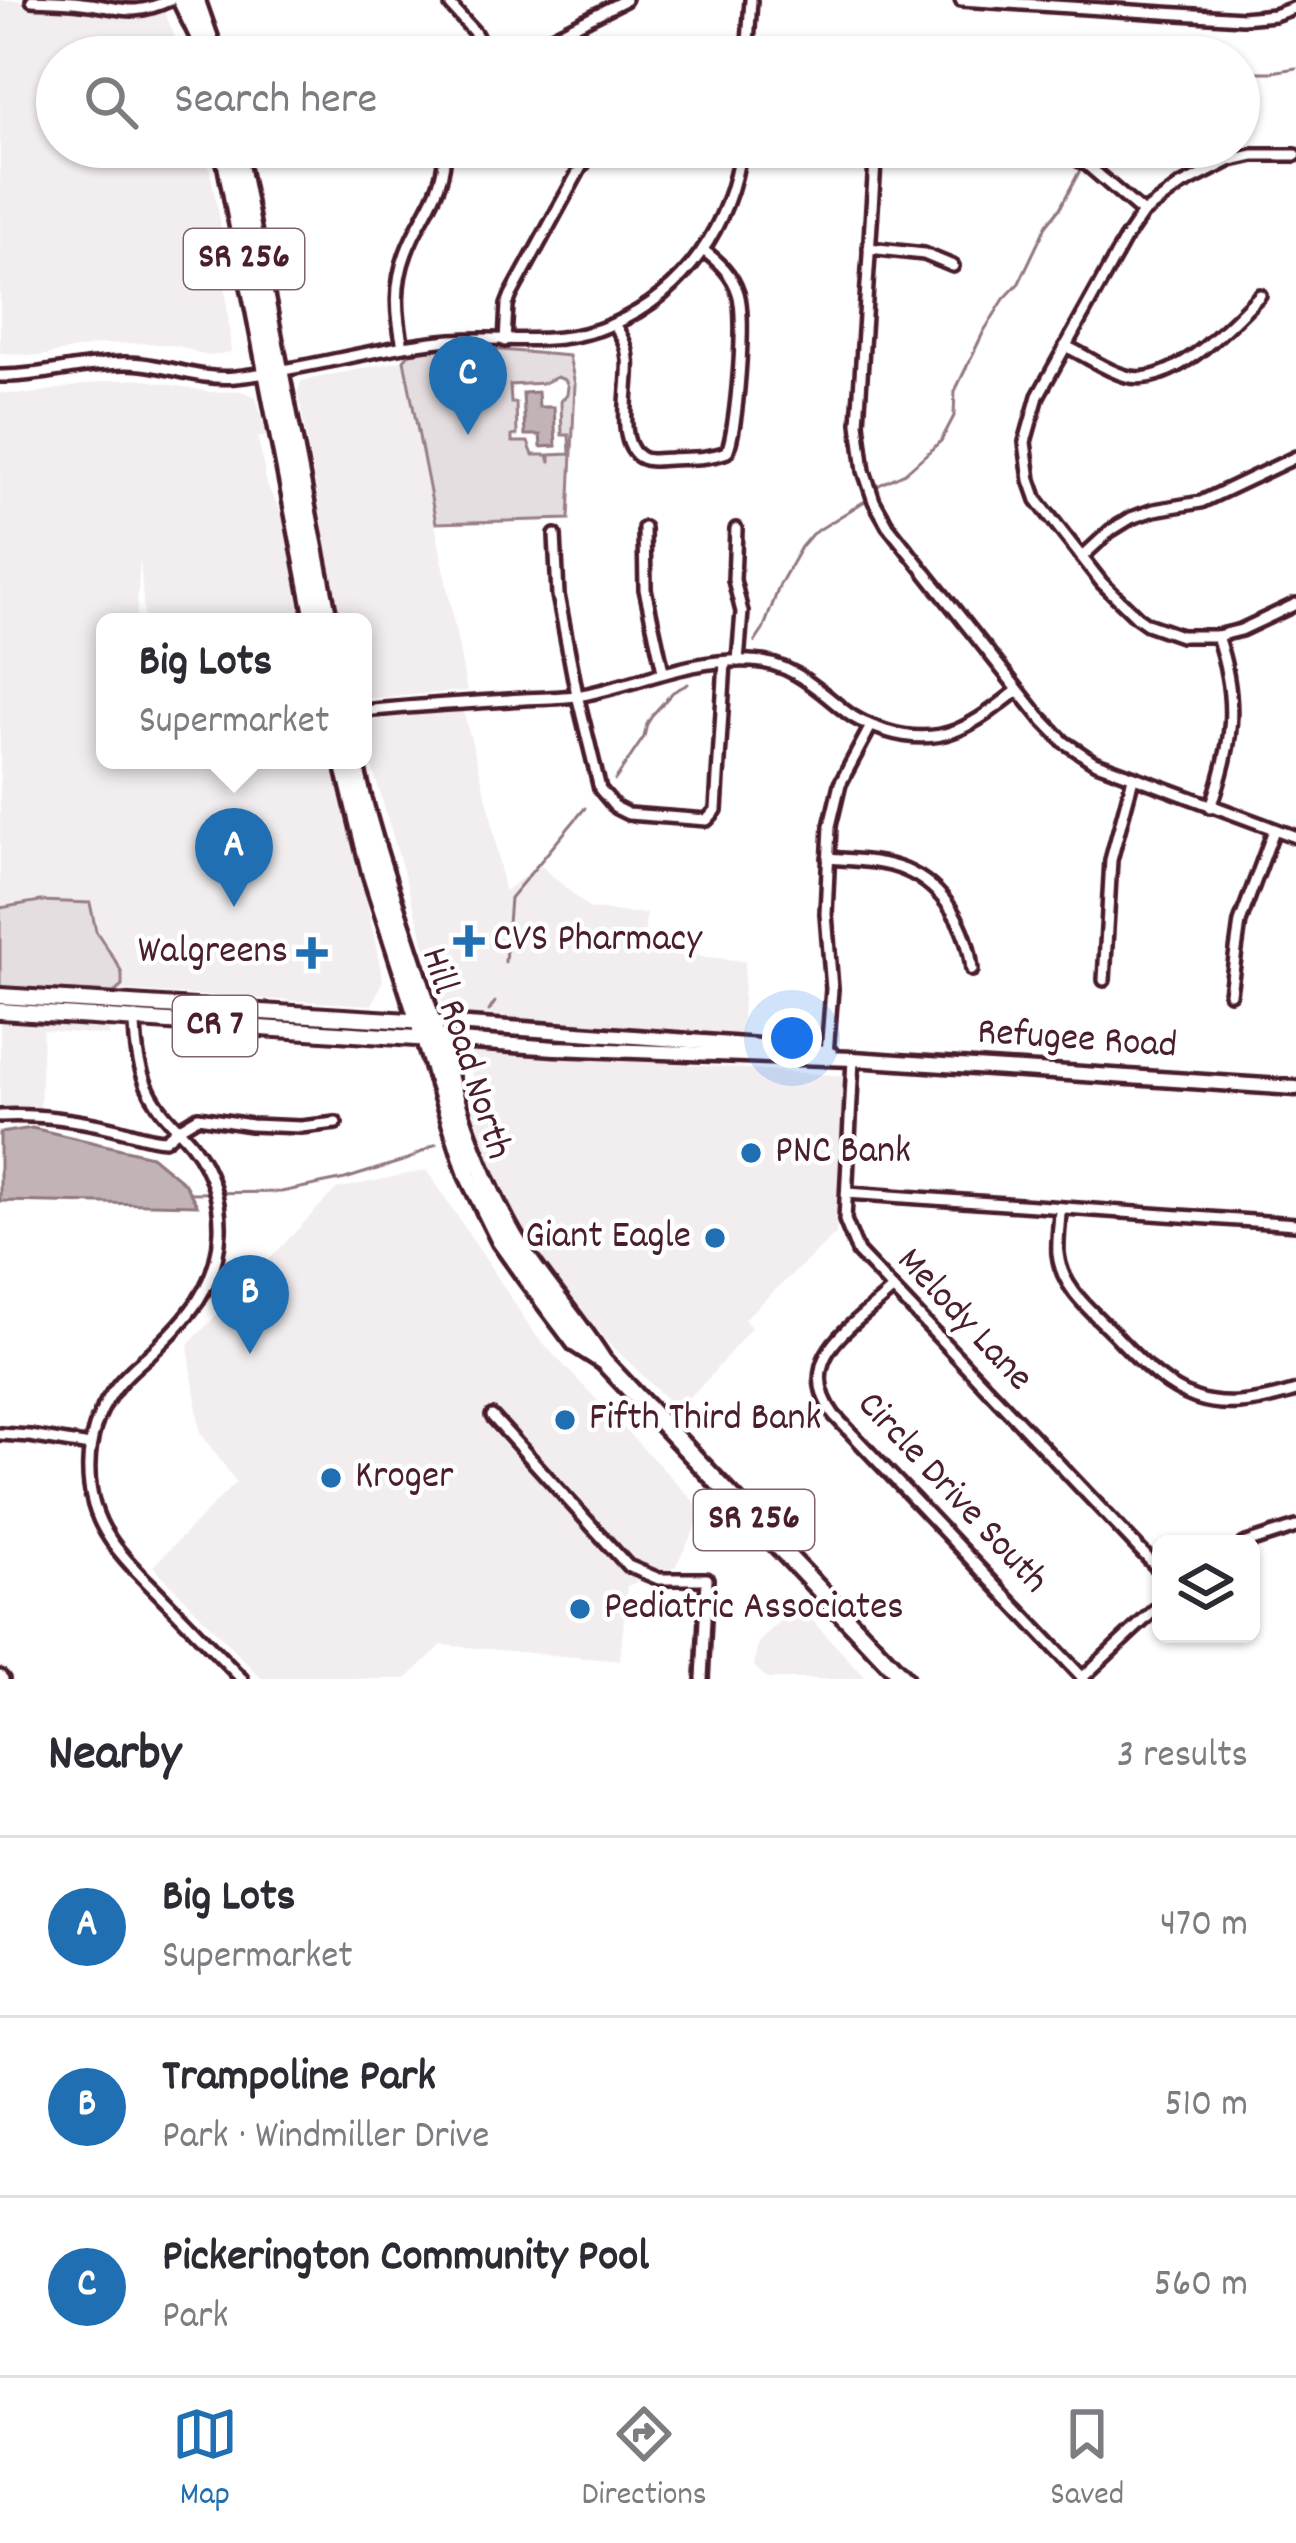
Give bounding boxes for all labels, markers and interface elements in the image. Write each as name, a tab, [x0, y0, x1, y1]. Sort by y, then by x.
search box	[36, 36, 1260, 168]
icon: search	[78, 69, 144, 135]
text: Search here	[174, 70, 377, 134]
road number: SR 256	[184, 229, 304, 289]
pin: C	[429, 336, 507, 435]
popup	[96, 613, 372, 769]
text: Big Lots	[139, 632, 272, 696]
text: Supermarket	[139, 696, 329, 751]
pin: A	[195, 808, 273, 907]
place label: CVS Pharmacy	[493, 914, 703, 969]
place label: Walgreens	[138, 926, 288, 981]
marker: CVS Pharmacy	[456, 928, 482, 954]
marker: Walgreens	[299, 940, 325, 966]
street label: Hill Road North	[404, 941, 524, 1167]
road number: CR 7	[173, 996, 257, 1056]
street label: Refugee Road	[975, 1007, 1179, 1075]
your location	[762, 1008, 822, 1068]
place label: PNC Bank	[775, 1126, 911, 1181]
marker: PNC Bank	[738, 1140, 764, 1166]
place label: Giant Eagle	[525, 1211, 691, 1266]
marker: Giant Eagle	[702, 1225, 728, 1251]
street label: Melody Lane	[882, 1237, 1044, 1405]
pin: B	[211, 1255, 289, 1354]
street label: Circle Drive South	[842, 1380, 1060, 1608]
place label: Fifth Third Bank	[589, 1393, 822, 1448]
marker: Fifth Third Bank	[552, 1407, 578, 1433]
place label: Kroger	[355, 1451, 454, 1506]
marker: Kroger	[318, 1465, 344, 1491]
road number: SR 256	[694, 1490, 814, 1550]
map controls	[1152, 1535, 1260, 1643]
button: layers	[1152, 1535, 1260, 1643]
place label: Pediatric Associates	[604, 1582, 904, 1637]
marker: Pediatric Associates	[567, 1596, 593, 1622]
text: Nearby	[48, 1721, 181, 1793]
text: 3 results	[1117, 1730, 1248, 1785]
text: Big Lots	[162, 1867, 296, 1931]
text: A	[76, 1899, 98, 1954]
text: 470 m	[1160, 1899, 1248, 1954]
text: Supermarket	[162, 1931, 353, 1986]
text: Trampoline Park	[162, 2047, 436, 2111]
text: B	[78, 2079, 96, 2134]
text: 510 m	[1164, 2079, 1248, 2134]
text: Park · Windmiller Drive	[162, 2111, 489, 2166]
text: Pickerington Community Pool	[162, 2227, 649, 2291]
text: C	[77, 2259, 97, 2314]
text: 560 m	[1154, 2259, 1248, 2314]
text: Park	[162, 2291, 228, 2346]
tab: Map	[172, 2401, 238, 2520]
tab: Directions	[582, 2401, 707, 2520]
tab: Saved	[1050, 2401, 1124, 2520]

